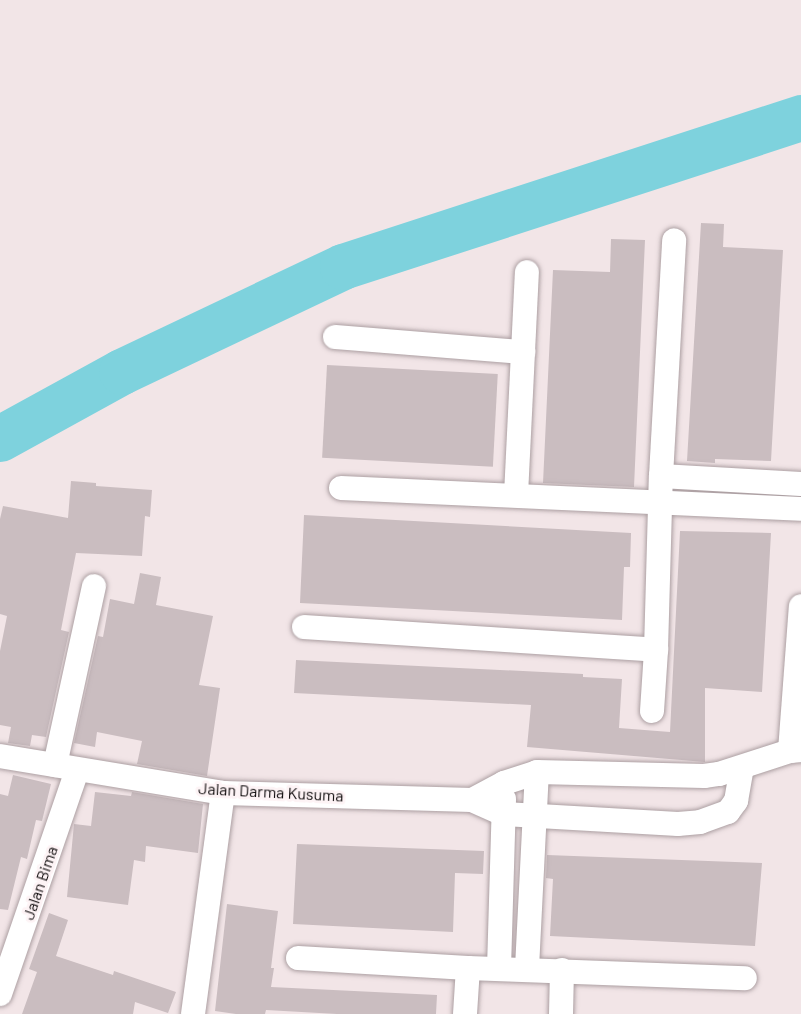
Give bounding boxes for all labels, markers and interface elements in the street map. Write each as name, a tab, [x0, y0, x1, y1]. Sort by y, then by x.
street label: Jalan Darma Kusuma	[198, 779, 344, 805]
street label: Jalan Bima	[18, 844, 62, 922]

